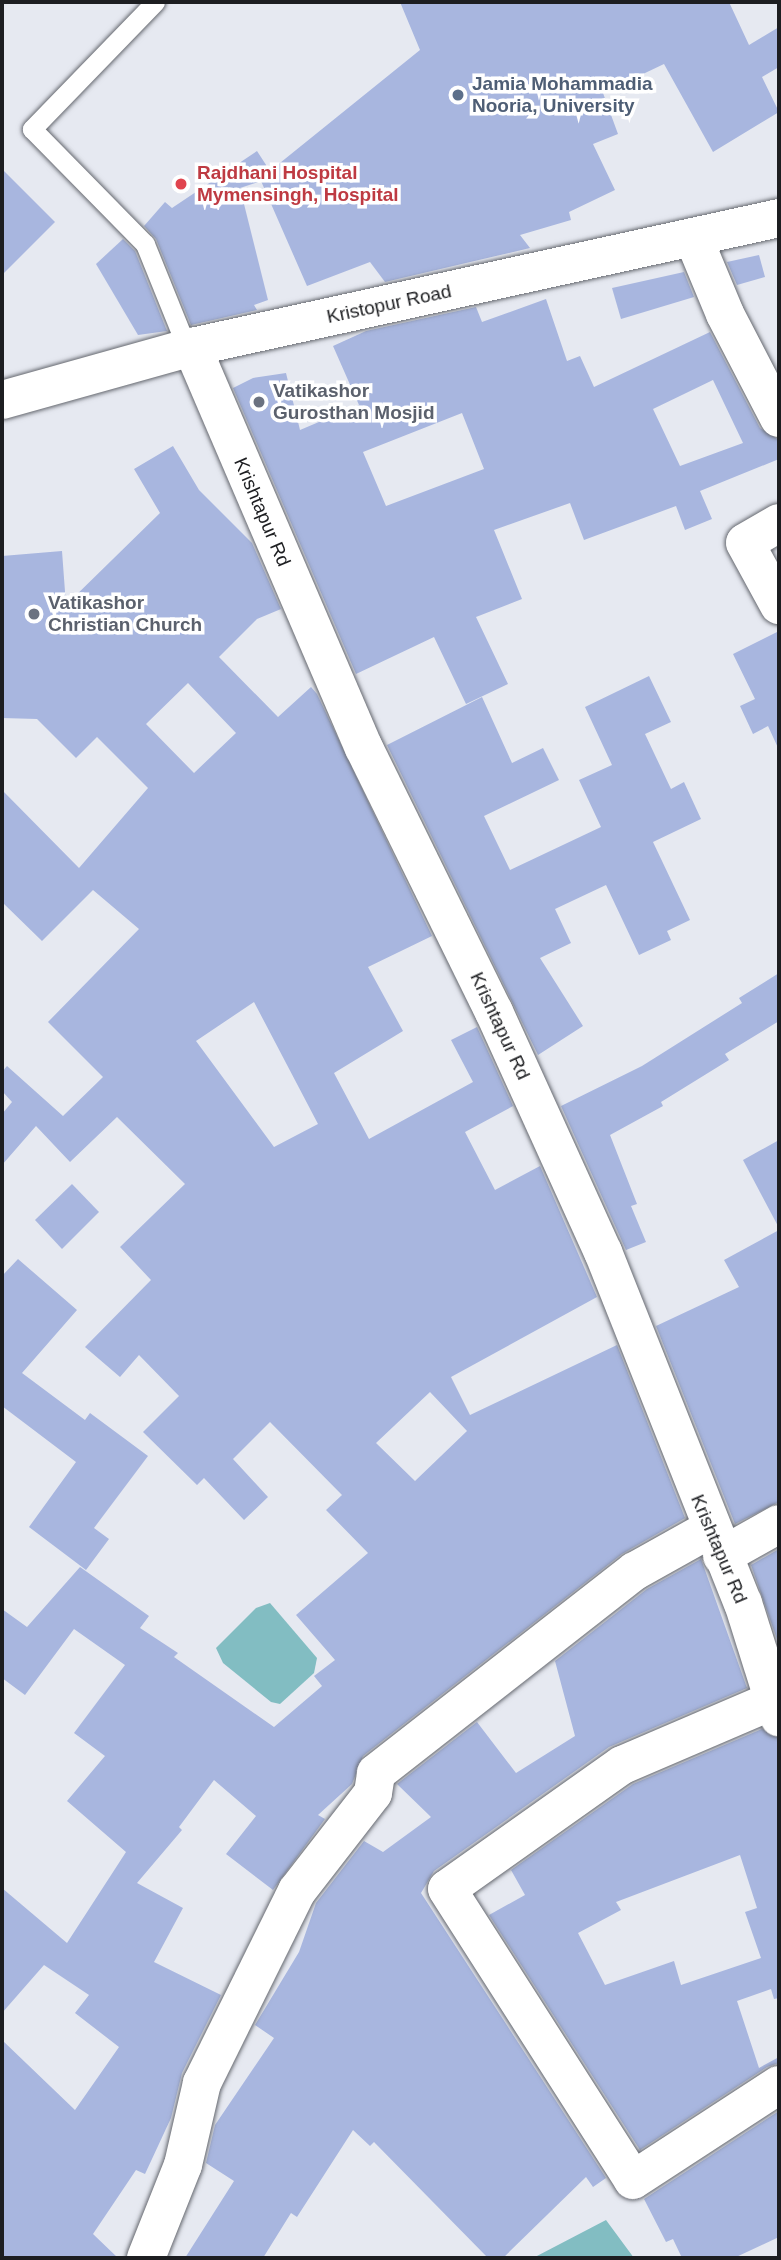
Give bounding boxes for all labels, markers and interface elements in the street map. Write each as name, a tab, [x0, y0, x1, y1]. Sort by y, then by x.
place label: Jamia Mohammadia Nooria, University	[472, 73, 653, 117]
marker: Jamia Mohammadia Nooria, University	[450, 87, 466, 103]
place label: Rajdhani Hospital Mymensingh, Hospital	[197, 162, 399, 206]
marker: Rajdhani Hospital Mymensingh, Hospital	[171, 174, 191, 194]
street label: Kristopur Road	[325, 280, 453, 328]
place label: Vatikashor Gurosthan Mosjid	[273, 380, 434, 424]
marker: Vatikashor Gurosthan Mosjid	[251, 394, 267, 410]
street label: Krishtapur Rd	[229, 454, 295, 570]
place label: Vatikashor Christian Church	[48, 592, 202, 636]
marker: Vatikashor Christian Church	[26, 606, 42, 622]
street label: Krishtapur Rd	[465, 969, 535, 1083]
street label: Krishtapur Rd	[686, 1491, 752, 1607]

